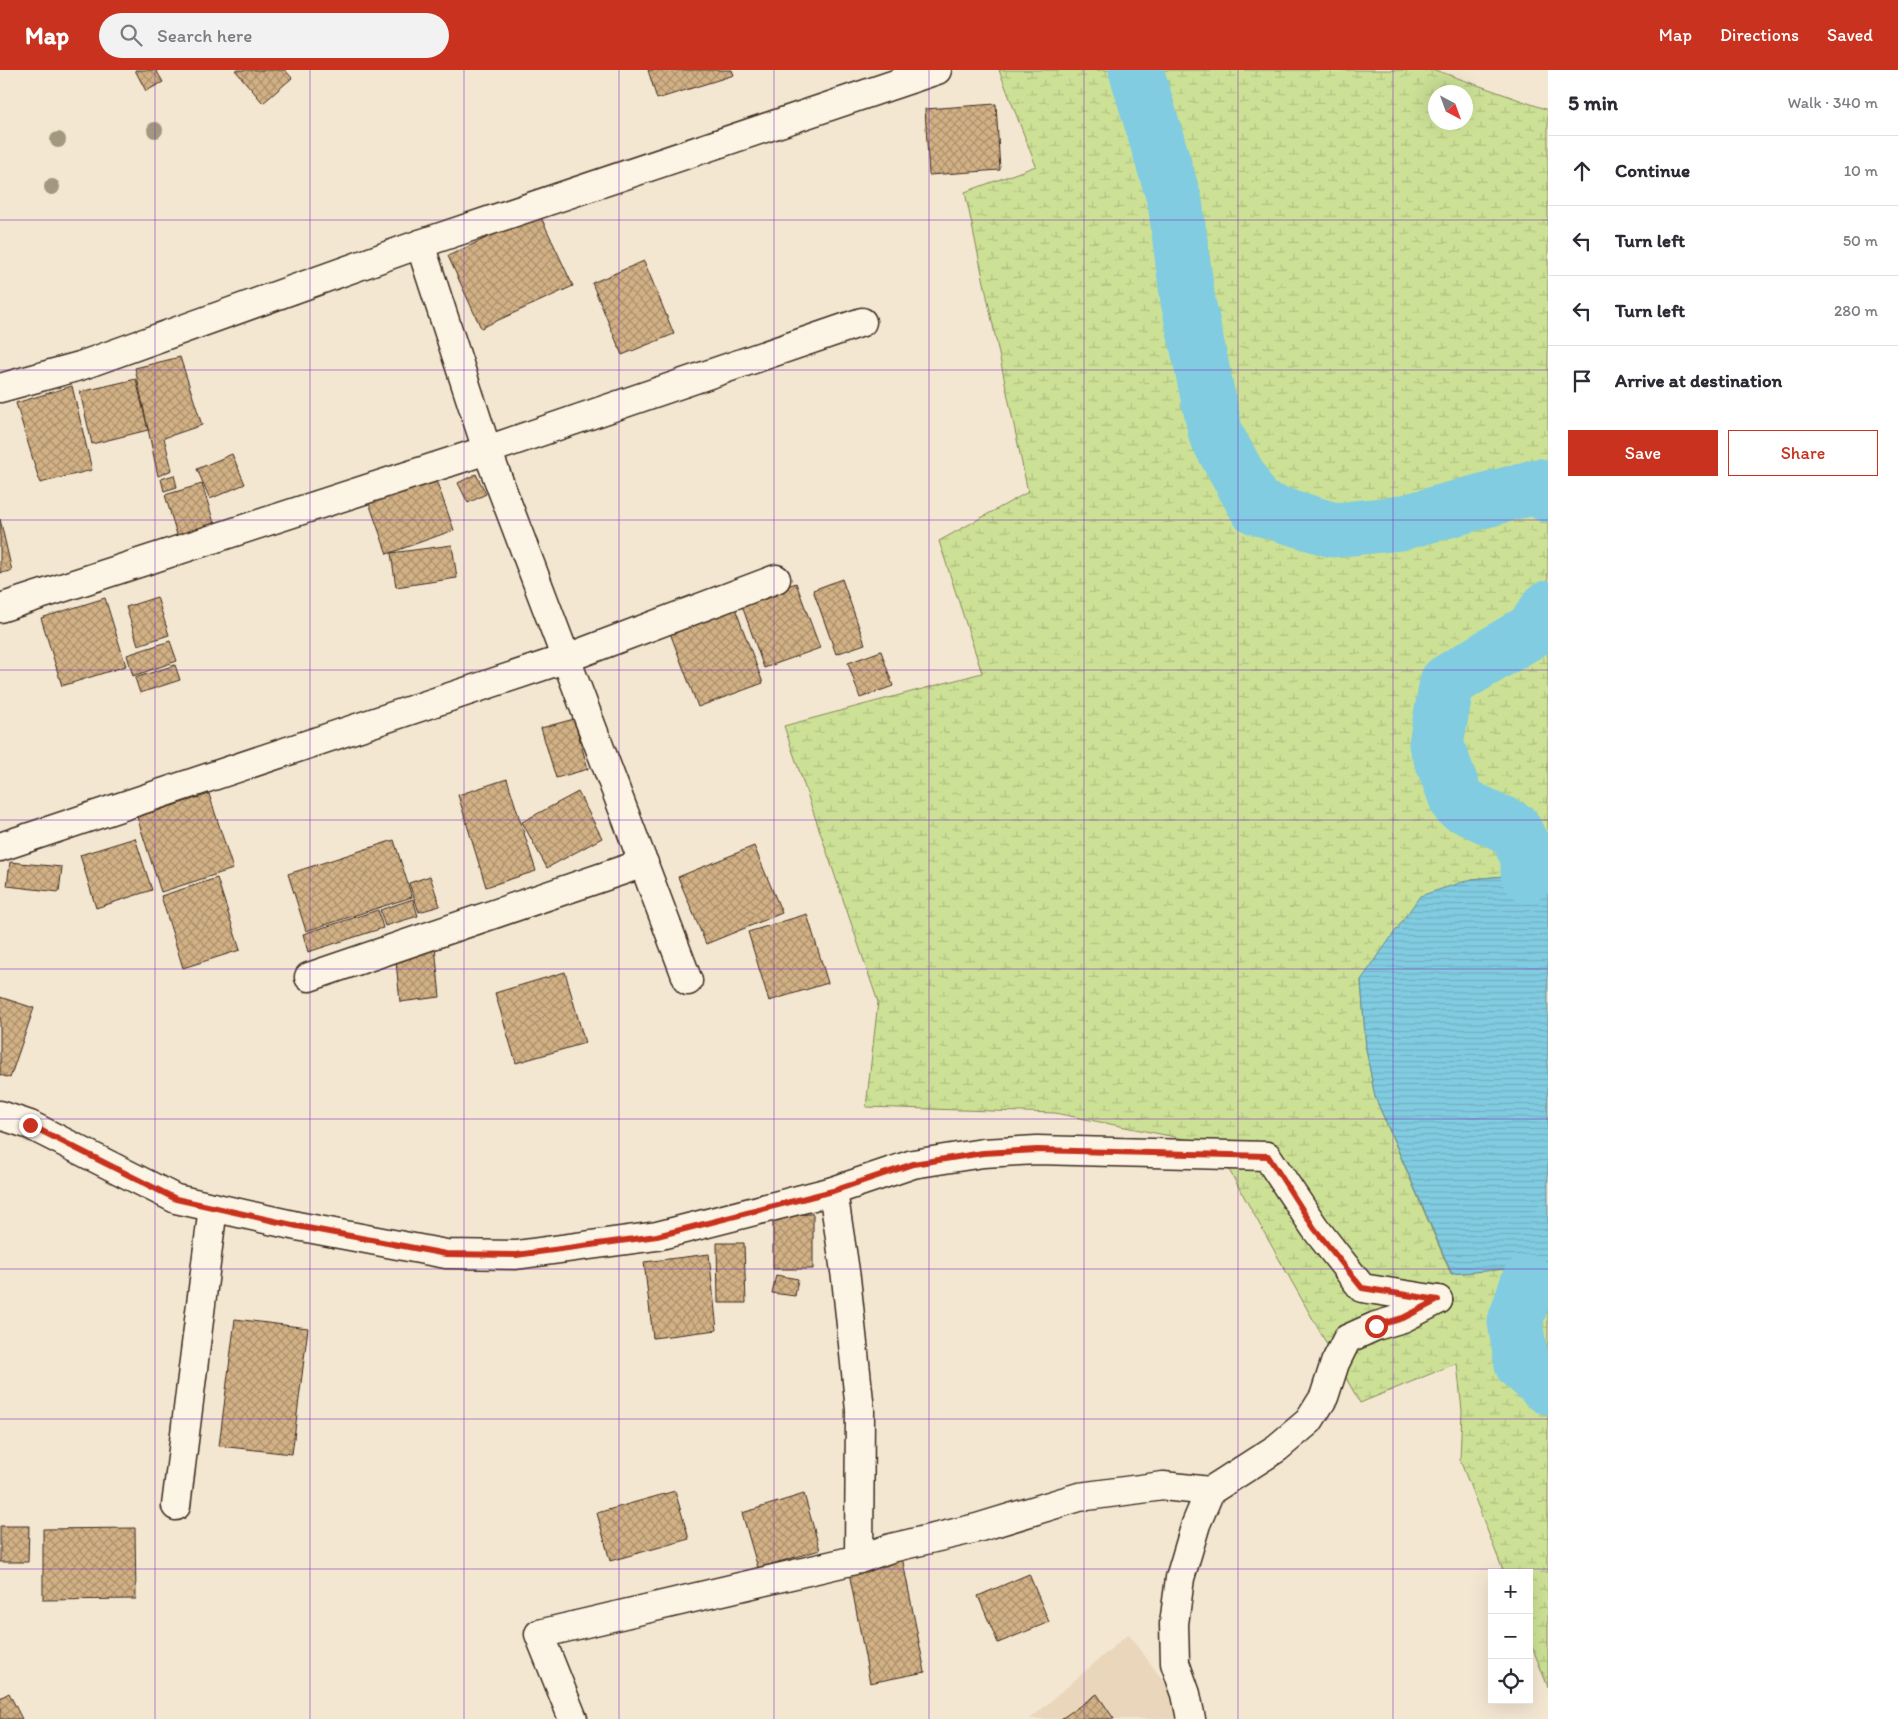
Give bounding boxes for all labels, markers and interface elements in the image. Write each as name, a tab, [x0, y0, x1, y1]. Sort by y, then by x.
search box	[99, 13, 449, 58]
text: Map	[25, 21, 69, 50]
icon: search	[117, 21, 145, 49]
text: Search here	[157, 24, 252, 47]
text: Map	[1659, 24, 1692, 46]
text: Directions	[1720, 24, 1799, 46]
text: Saved	[1827, 24, 1873, 46]
north arrow	[1428, 85, 1473, 130]
text: 5 min	[1568, 90, 1618, 115]
text: Walk · 340 m	[1788, 93, 1878, 112]
icon: ahead	[1568, 157, 1596, 185]
text: Continue	[1615, 159, 1690, 182]
text: 10 m	[1844, 161, 1878, 180]
icon: left	[1568, 227, 1596, 255]
text: Turn left	[1615, 229, 1685, 252]
text: 50 m	[1843, 231, 1878, 250]
icon: left	[1568, 297, 1596, 325]
text: Turn left	[1615, 299, 1685, 322]
text: 280 m	[1834, 301, 1878, 320]
icon: arrive	[1568, 367, 1596, 395]
text: Arrive at destination	[1615, 369, 1782, 392]
button: Save	[1568, 430, 1718, 476]
button: Share	[1728, 430, 1878, 476]
route end	[19, 1114, 42, 1137]
route start	[1365, 1315, 1388, 1338]
map controls	[1488, 1569, 1533, 1704]
button: +	[1488, 1569, 1533, 1614]
button: −	[1488, 1614, 1533, 1659]
button: locate	[1488, 1659, 1533, 1704]

